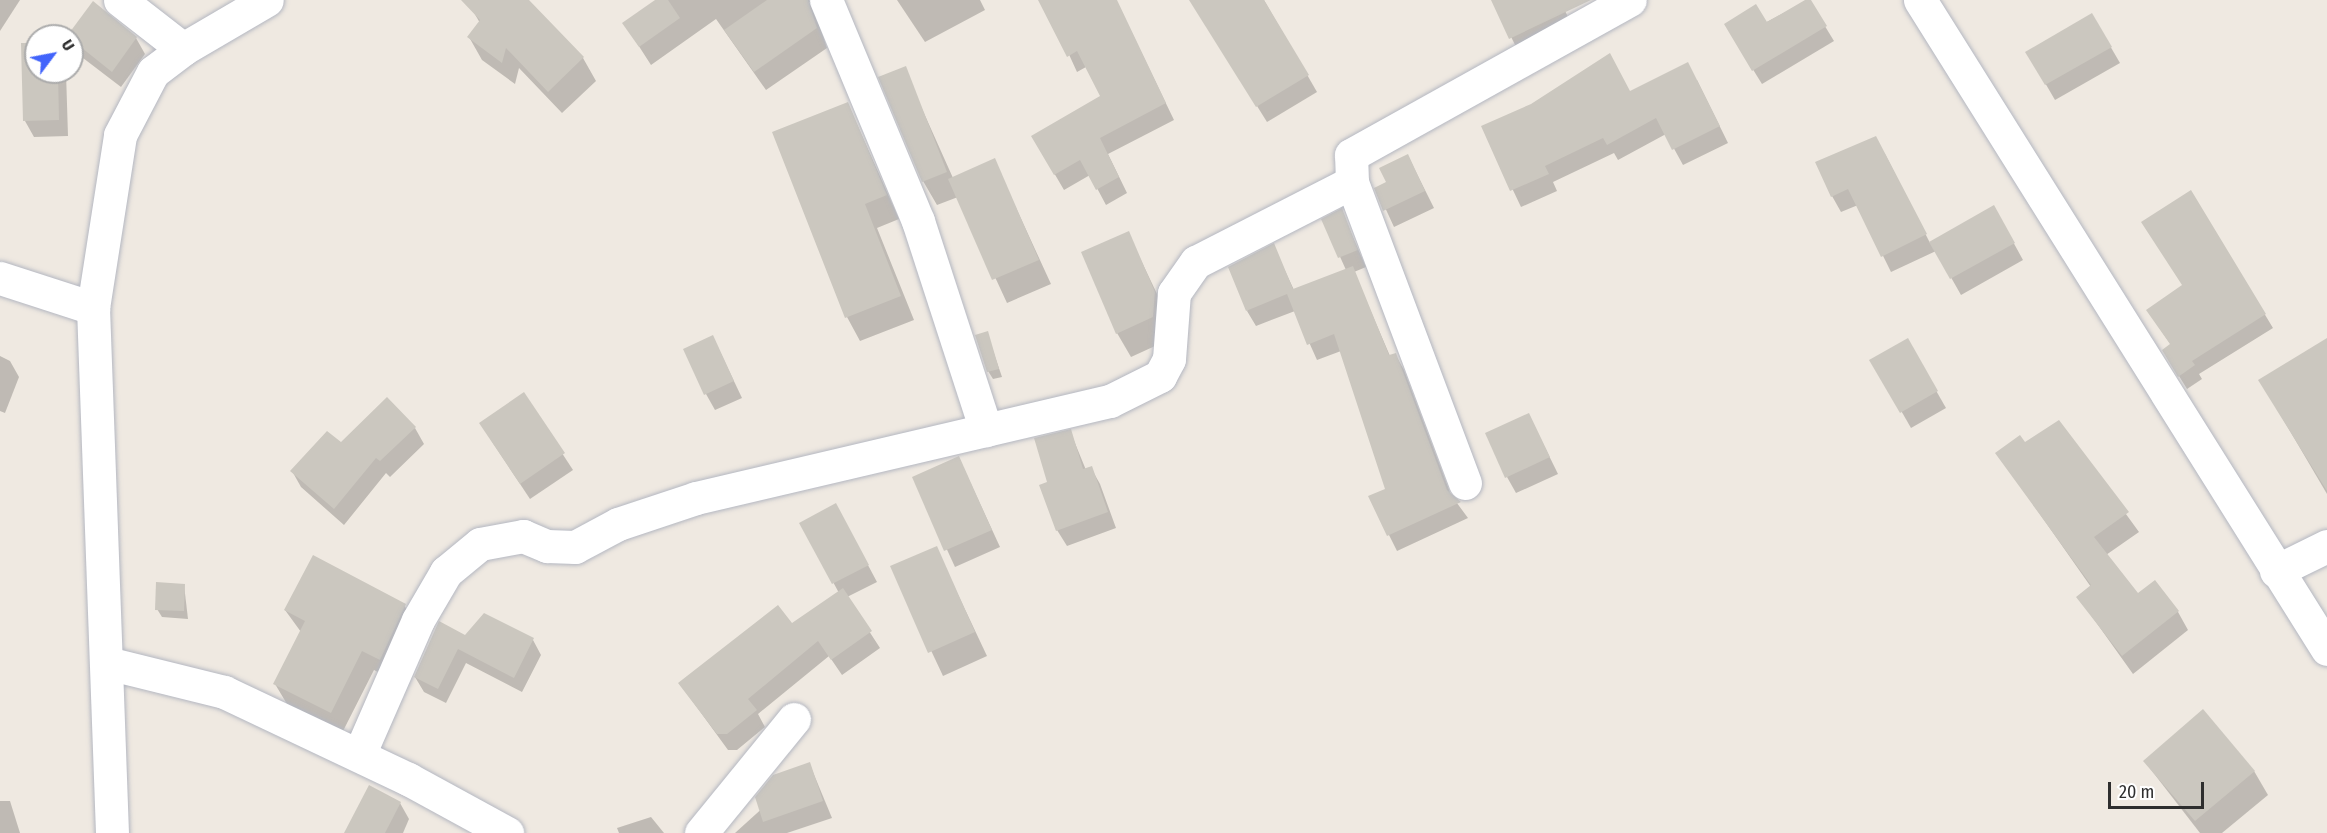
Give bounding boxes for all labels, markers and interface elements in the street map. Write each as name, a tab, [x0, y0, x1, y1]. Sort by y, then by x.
north arrow	[24, 24, 84, 84]
text: U	[57, 36, 79, 54]
scale bar	[2111, 770, 2207, 808]
text: 20 m	[2119, 781, 2154, 803]

